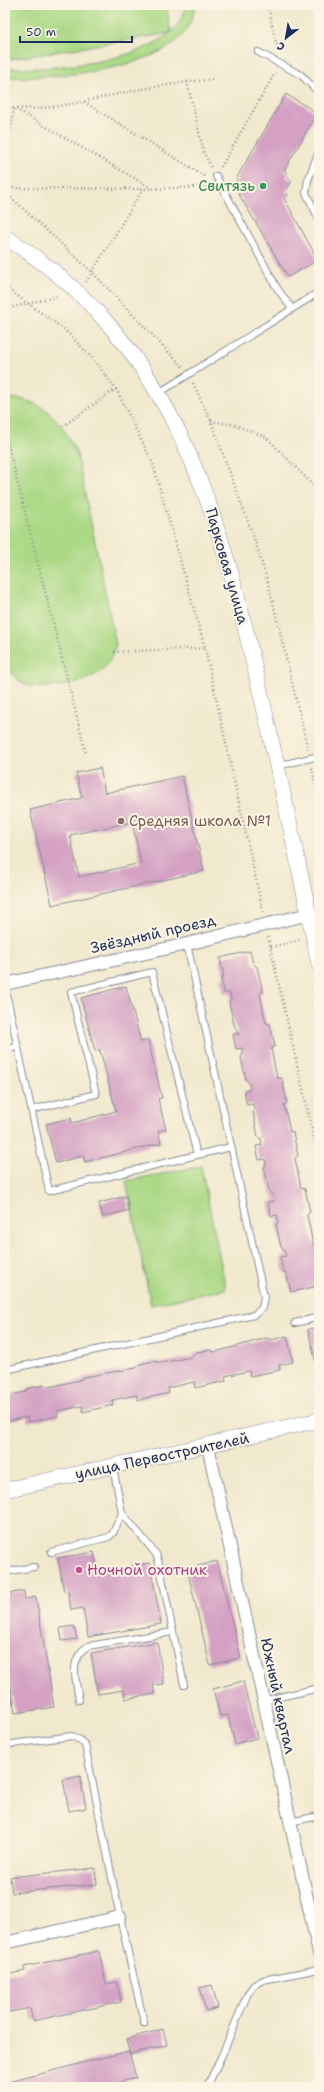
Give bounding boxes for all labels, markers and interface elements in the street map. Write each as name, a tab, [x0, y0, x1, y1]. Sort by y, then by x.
scale bar	[20, 18, 132, 44]
north arrow	[266, 18, 306, 58]
text: 50 m	[26, 24, 56, 40]
text: С	[274, 38, 288, 54]
place label: Свитязь	[198, 176, 255, 196]
marker: Свитязь	[258, 181, 268, 191]
street label: Парковая улица	[201, 505, 253, 627]
place label: Средняя школа №1	[129, 811, 271, 831]
marker: Средняя школа №1	[116, 816, 126, 826]
street label: Звёздный проезд	[88, 910, 218, 958]
street label: улица Первостроителей	[73, 1428, 251, 1484]
place label: Ночной охотник	[87, 1560, 207, 1580]
marker: Ночной охотник	[74, 1565, 84, 1575]
street label: Южный квартал	[256, 1636, 300, 1756]

